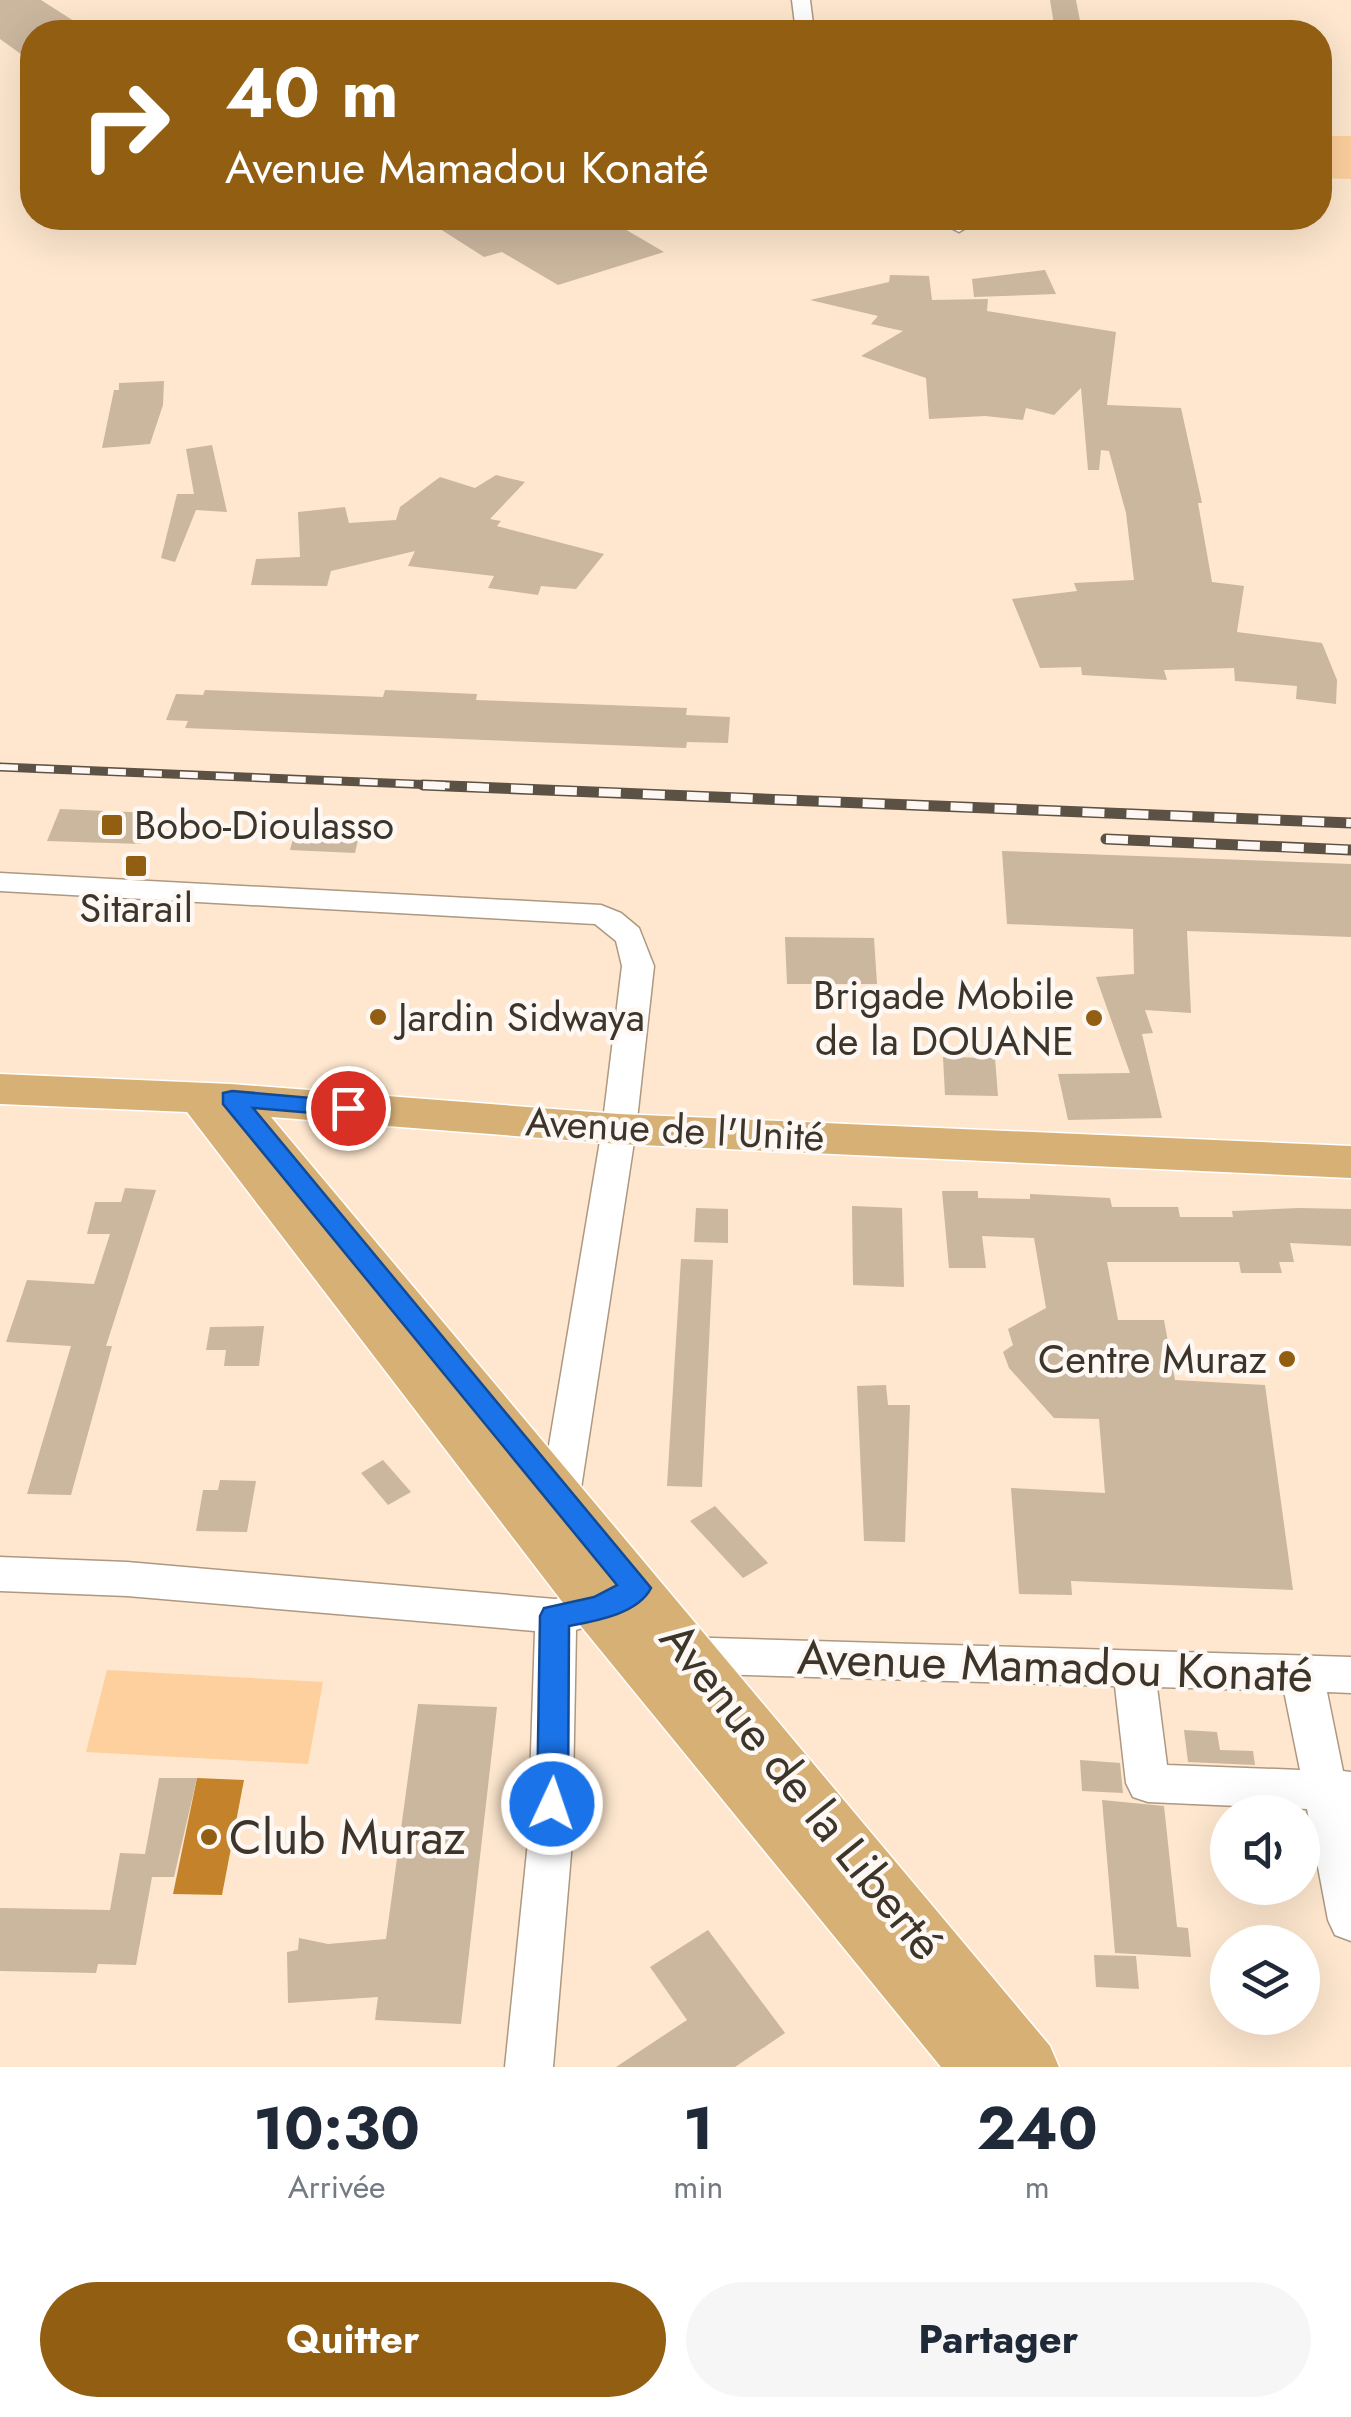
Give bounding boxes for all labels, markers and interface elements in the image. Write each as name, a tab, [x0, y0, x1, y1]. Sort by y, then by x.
text: 40 m	[225, 42, 399, 143]
icon: right	[60, 60, 190, 190]
text: Avenue Mamadou Konaté	[225, 135, 709, 200]
place label: Bobo-Dioulasso	[134, 796, 394, 854]
marker: Bobo-Dioulasso	[99, 812, 125, 838]
marker: Sitarail	[123, 853, 149, 879]
place label: Sitarail	[79, 879, 193, 937]
place label: Brigade Mobile de la DOUANE	[813, 966, 1074, 1070]
place label: Jardin Sidwaya	[393, 988, 645, 1046]
marker: Jardin Sidwaya	[367, 1006, 389, 1028]
marker: Brigade Mobile de la DOUANE	[1083, 1007, 1105, 1029]
pin	[306, 1066, 391, 1151]
icon: arrive	[321, 1081, 376, 1136]
street label: Avenue de l'Unité	[524, 1092, 826, 1166]
place label: Centre Muraz	[1038, 1330, 1267, 1388]
marker: Centre Muraz	[1276, 1348, 1298, 1370]
street label: Avenue de la Liberté	[644, 1607, 960, 1975]
street label: Avenue Mamadou Konaté	[796, 1623, 1314, 1709]
position arrow	[500, 1752, 604, 1856]
map controls	[1210, 1795, 1320, 2035]
button: sound	[1210, 1795, 1320, 1905]
place label: Club Muraz	[229, 1803, 466, 1872]
marker: Club Muraz	[198, 1826, 220, 1848]
button: layers	[1210, 1925, 1320, 2035]
text: 10:30	[253, 2085, 420, 2172]
text: 1	[683, 2085, 714, 2172]
text: 240	[977, 2085, 1098, 2172]
text: Arrivée	[288, 2164, 386, 2210]
text: min	[673, 2164, 723, 2210]
text: m	[1025, 2164, 1050, 2210]
button: Quitter	[40, 2282, 666, 2397]
button: Partager	[686, 2282, 1311, 2397]

